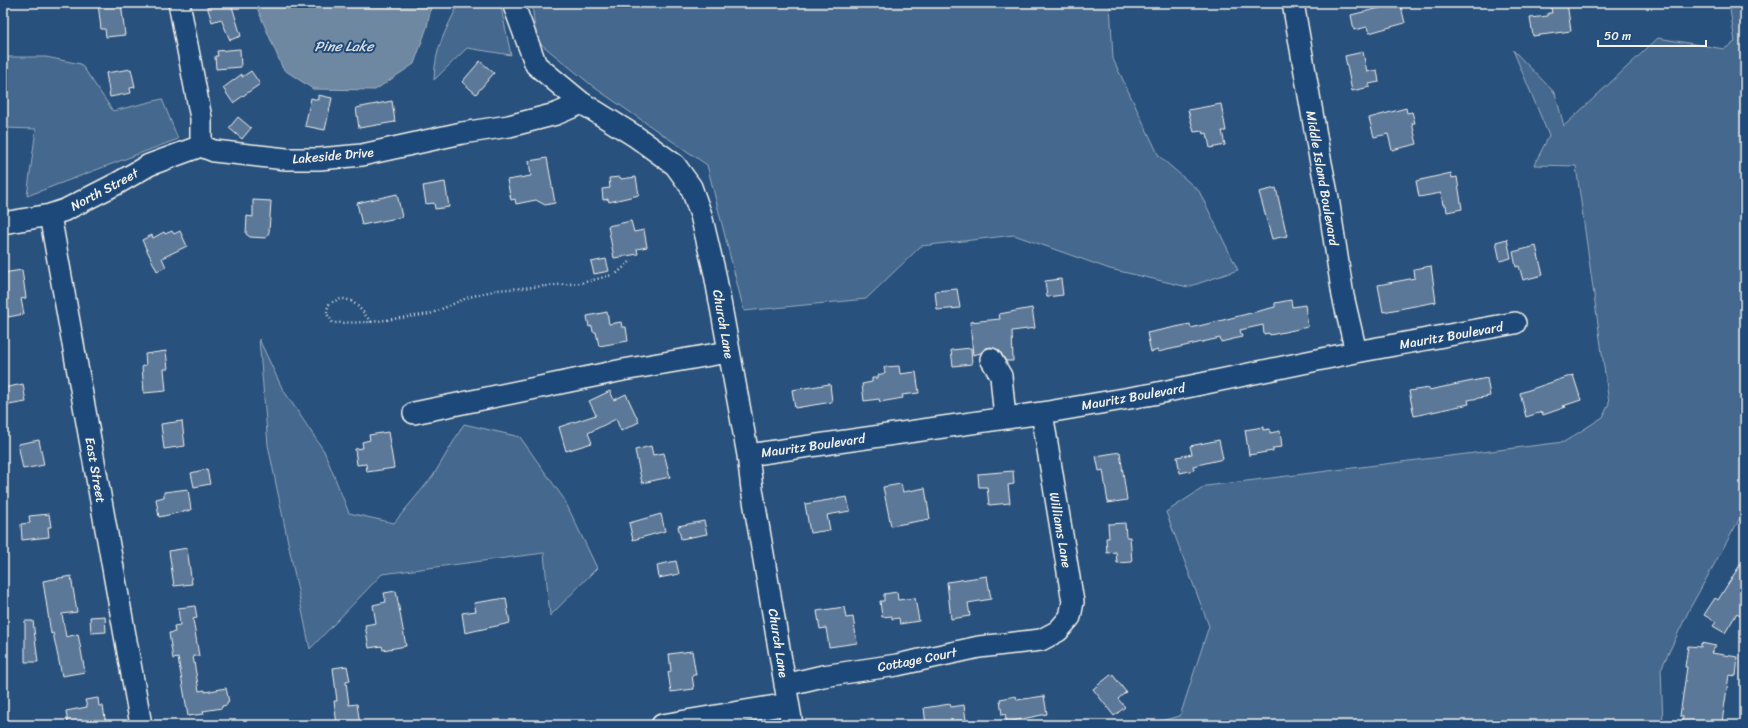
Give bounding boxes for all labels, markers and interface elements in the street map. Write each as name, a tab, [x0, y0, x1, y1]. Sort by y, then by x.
scale bar	[1598, 22, 1706, 48]
text: 50 m	[1604, 25, 1631, 47]
water label: Pine Lake	[315, 34, 375, 59]
street label: Middle Island Boulevard	[1299, 109, 1346, 249]
street label: Lakeside Drive	[291, 140, 375, 171]
street label: North Street	[66, 161, 143, 217]
street label: Church Lane	[706, 288, 741, 360]
street label: Mauritz Boulevard	[1398, 315, 1506, 356]
street label: Mauritz Boulevard	[1080, 376, 1188, 417]
street label: Mauritz Boulevard	[760, 427, 868, 464]
street label: East Street	[78, 435, 113, 505]
street label: Williams Lane	[1043, 490, 1079, 570]
street label: Church Lane	[762, 607, 795, 679]
street label: Cottage Court	[875, 640, 960, 678]

